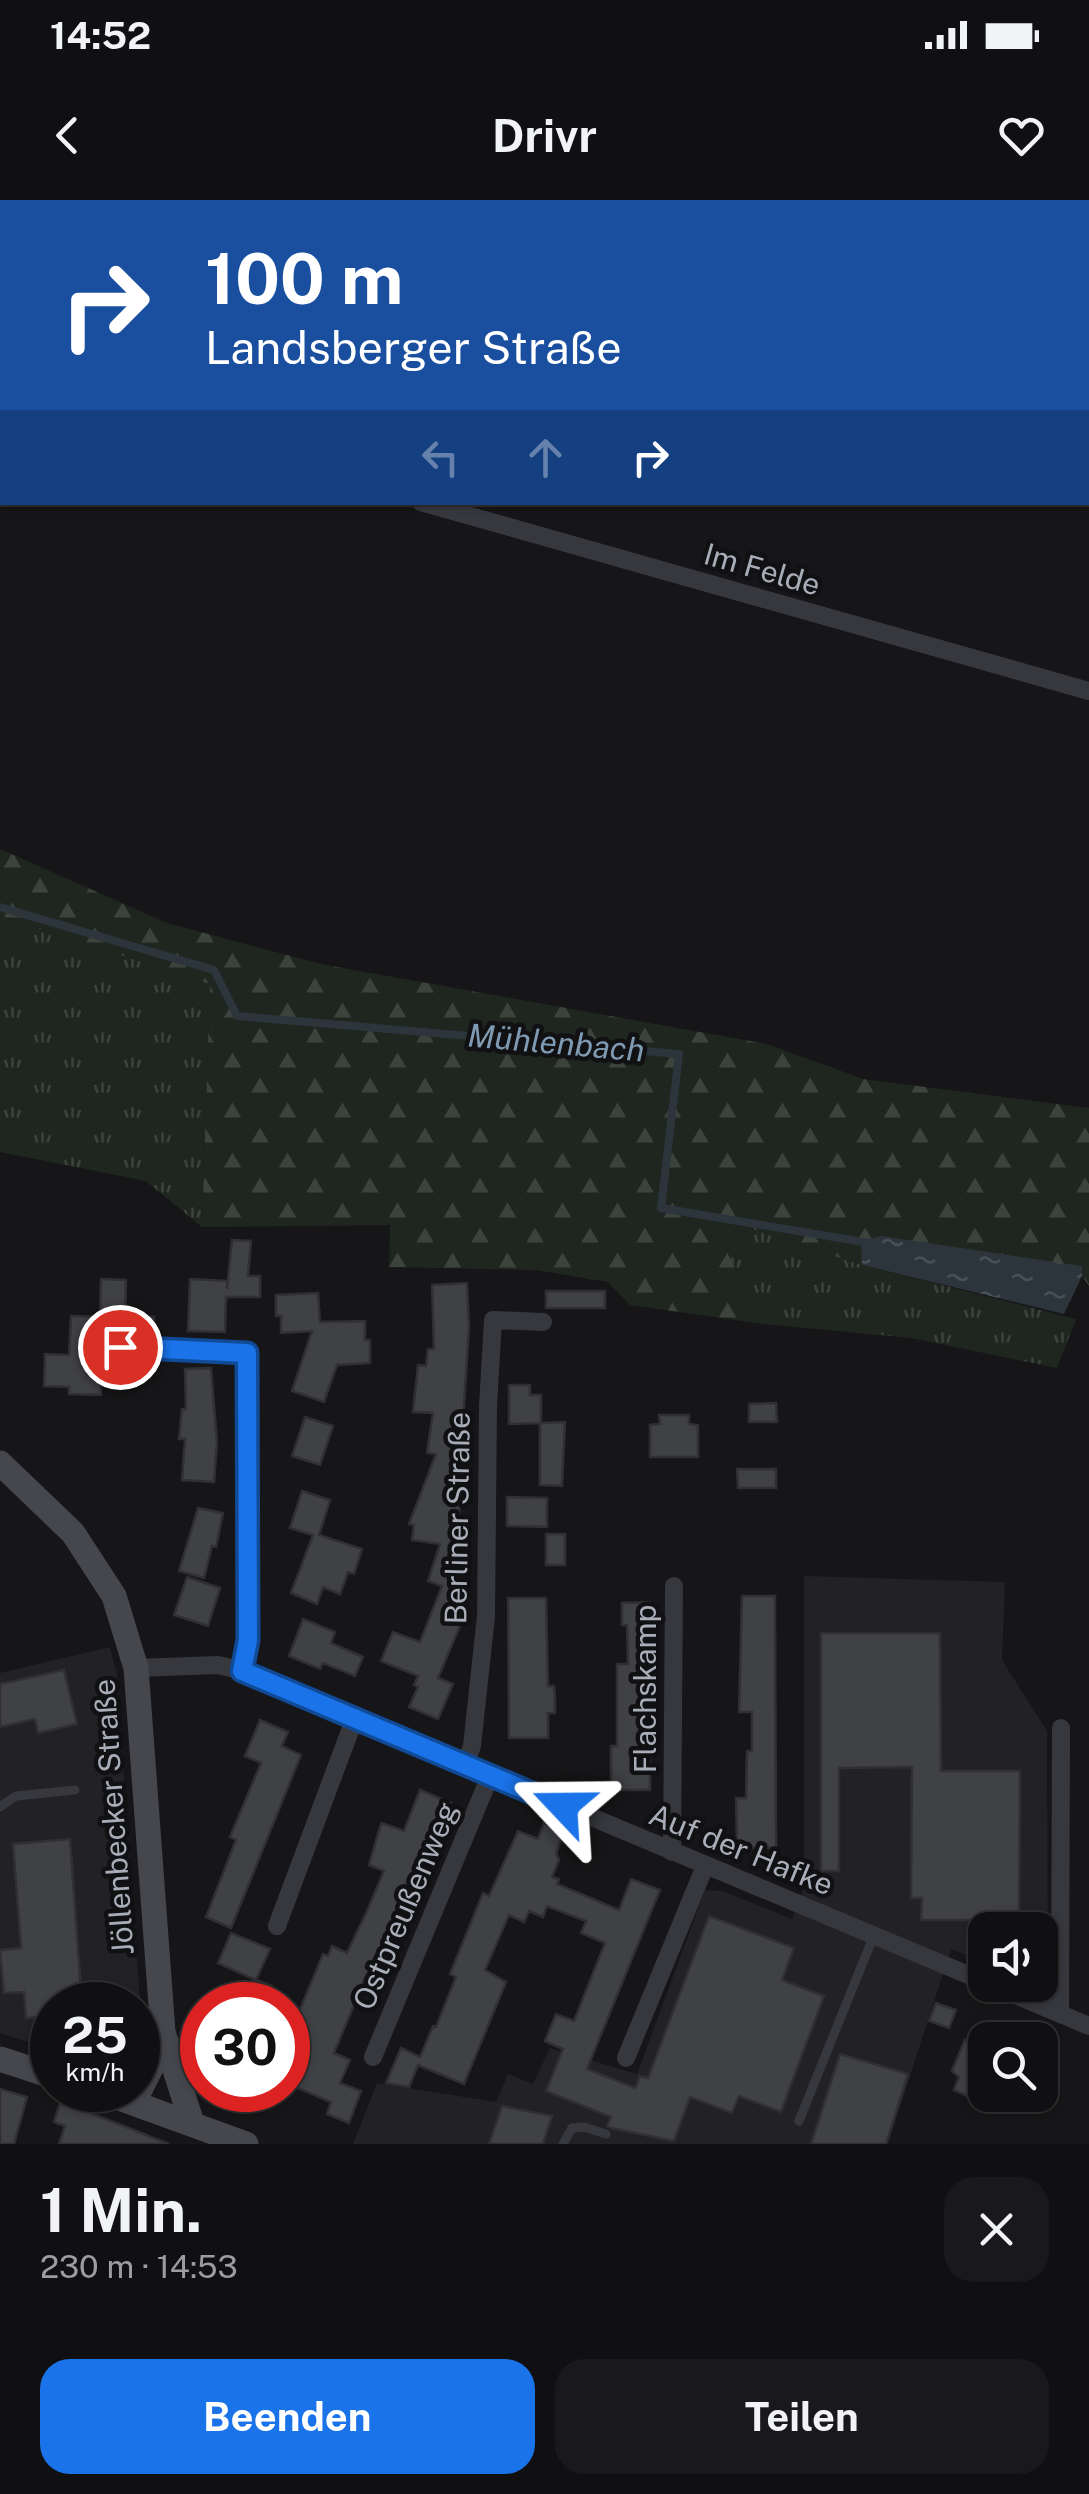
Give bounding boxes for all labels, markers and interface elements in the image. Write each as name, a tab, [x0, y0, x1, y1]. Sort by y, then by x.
text: 14:52	[50, 13, 151, 58]
icon: back	[40, 108, 95, 163]
icon: heart	[994, 108, 1049, 163]
text: Drivr	[492, 109, 597, 162]
text: 100 m	[205, 237, 403, 320]
icon: right	[40, 240, 170, 370]
text: Landsberger Straße	[205, 321, 622, 374]
icon: left	[413, 430, 468, 485]
icon: ahead	[518, 430, 573, 485]
icon: right	[623, 430, 678, 485]
street label: Im Felde	[700, 535, 825, 603]
water label: Mühlenbach	[466, 1016, 646, 1069]
pin	[78, 1305, 163, 1390]
icon: arrive	[93, 1320, 148, 1375]
street label: Berliner Straße	[437, 1411, 477, 1625]
street label: Flachskamp	[627, 1605, 663, 1773]
street label: Jöllenbecker Straße	[85, 1678, 141, 1956]
position arrow	[511, 1754, 615, 1858]
street label: Ostpreußenweg	[345, 1796, 465, 2015]
street label: Auf der Hafke	[644, 1796, 839, 1902]
map controls	[968, 1912, 1058, 2112]
button: sound	[968, 1912, 1058, 2002]
speed limit sign: 30	[180, 1982, 310, 2112]
text: 25	[62, 2005, 128, 2064]
button: search	[968, 2022, 1058, 2112]
text: km/h	[66, 2057, 124, 2087]
text: 1 Min.	[40, 2175, 202, 2246]
button: close	[944, 2177, 1049, 2282]
text: 230 m · 14:53	[40, 2248, 238, 2285]
button: Beenden	[40, 2359, 535, 2474]
button: Teilen	[555, 2359, 1049, 2474]

